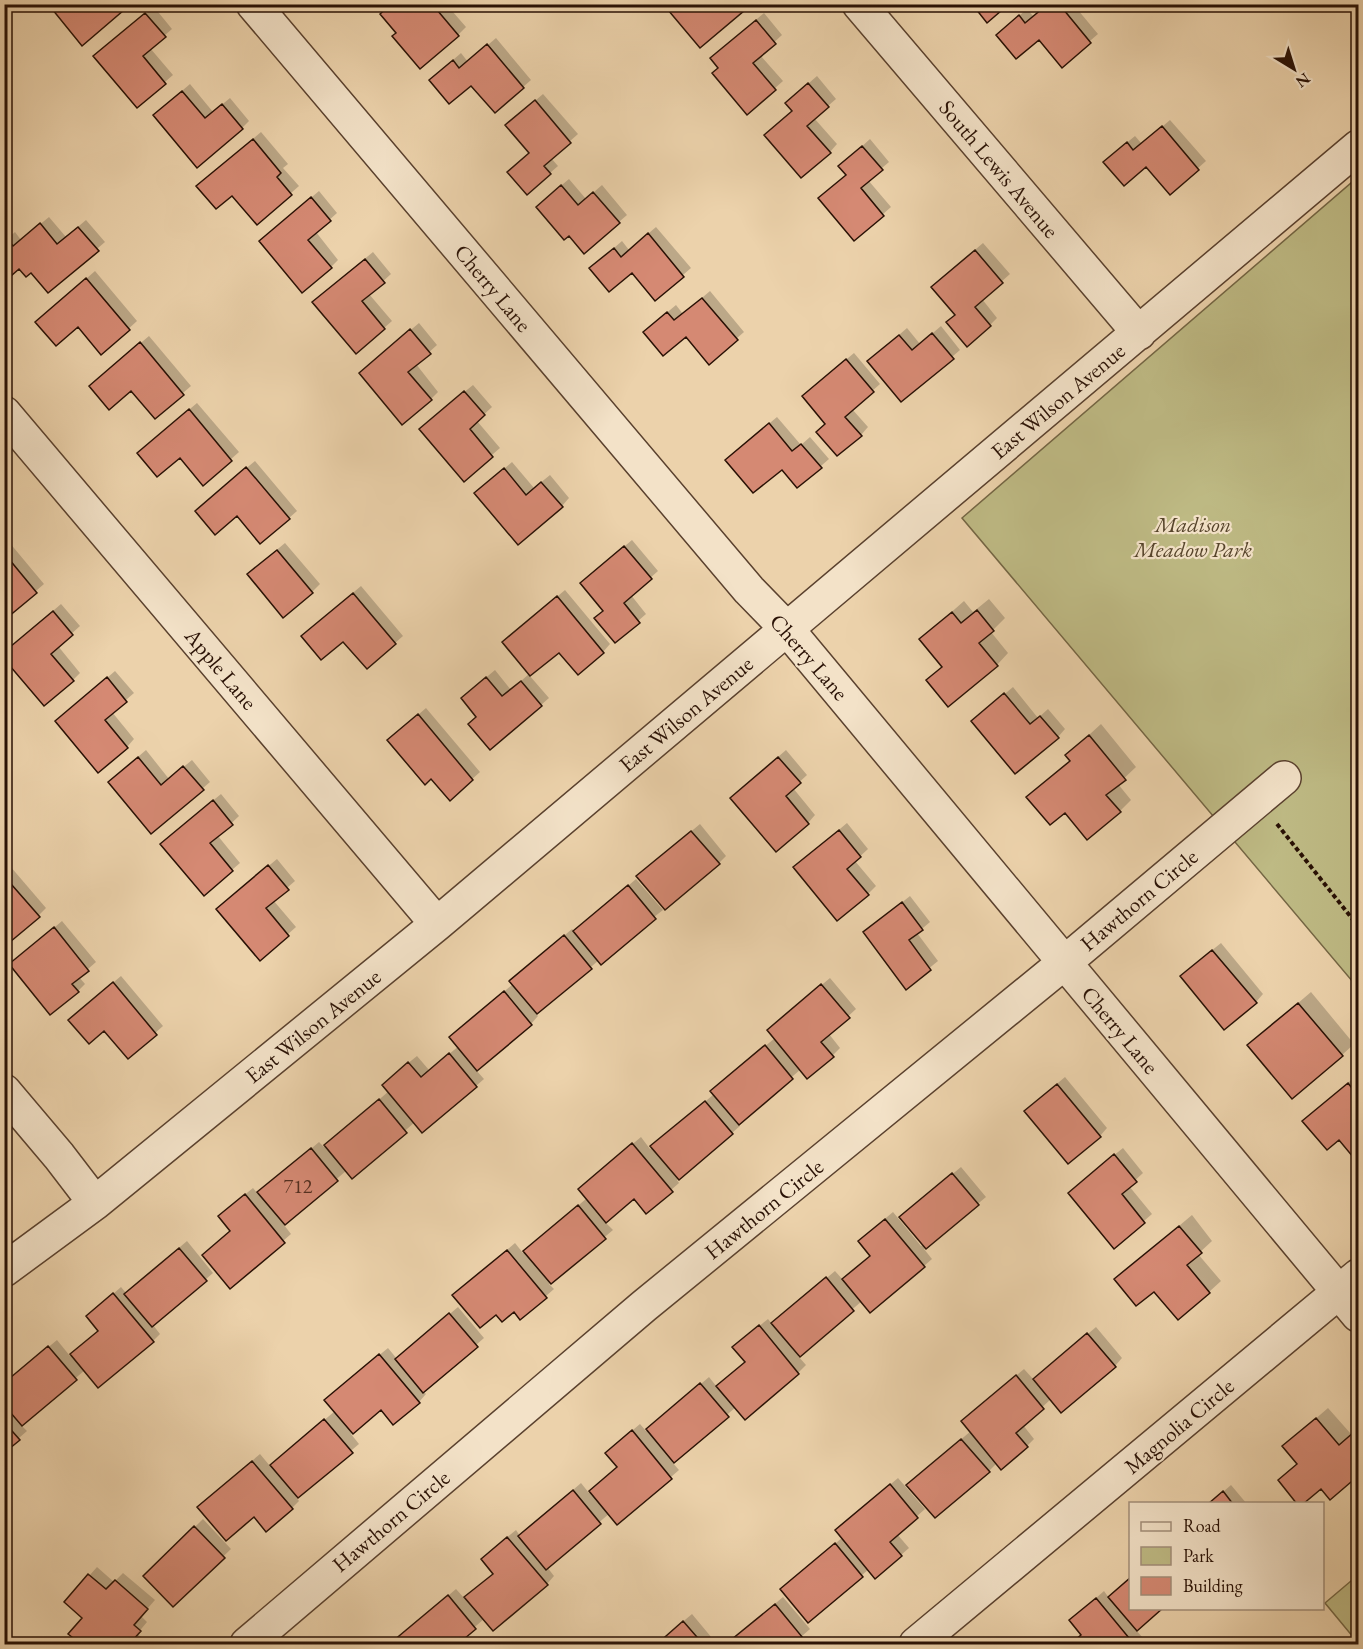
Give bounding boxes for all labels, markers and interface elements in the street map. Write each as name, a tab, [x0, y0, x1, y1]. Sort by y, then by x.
north arrow	[1264, 39, 1324, 99]
text: N	[1291, 68, 1314, 93]
street label: South Lewis Avenue	[933, 94, 1066, 244]
street label: Cherry Lane	[448, 238, 538, 338]
street label: East Wilson Avenue	[985, 336, 1131, 466]
park label: Madison Meadow Park	[1132, 510, 1252, 564]
street label: Cherry Lane	[763, 607, 855, 707]
street label: Apple Lane	[178, 621, 264, 716]
street label: East Wilson Avenue	[613, 649, 759, 779]
street label: Hawthorn Circle	[1074, 842, 1204, 958]
street label: East Wilson Avenue	[239, 962, 387, 1090]
street label: Cherry Lane	[1075, 980, 1165, 1080]
street label: Hawthorn Circle	[699, 1152, 830, 1266]
house number: 712	[284, 1173, 313, 1199]
street label: Magnolia Circle	[1118, 1371, 1240, 1480]
street label: Hawthorn Circle	[326, 1463, 456, 1579]
legend	[1129, 1502, 1324, 1610]
text: Road	[1183, 1514, 1222, 1537]
text: Park	[1183, 1544, 1214, 1567]
text: Building	[1183, 1574, 1243, 1597]

